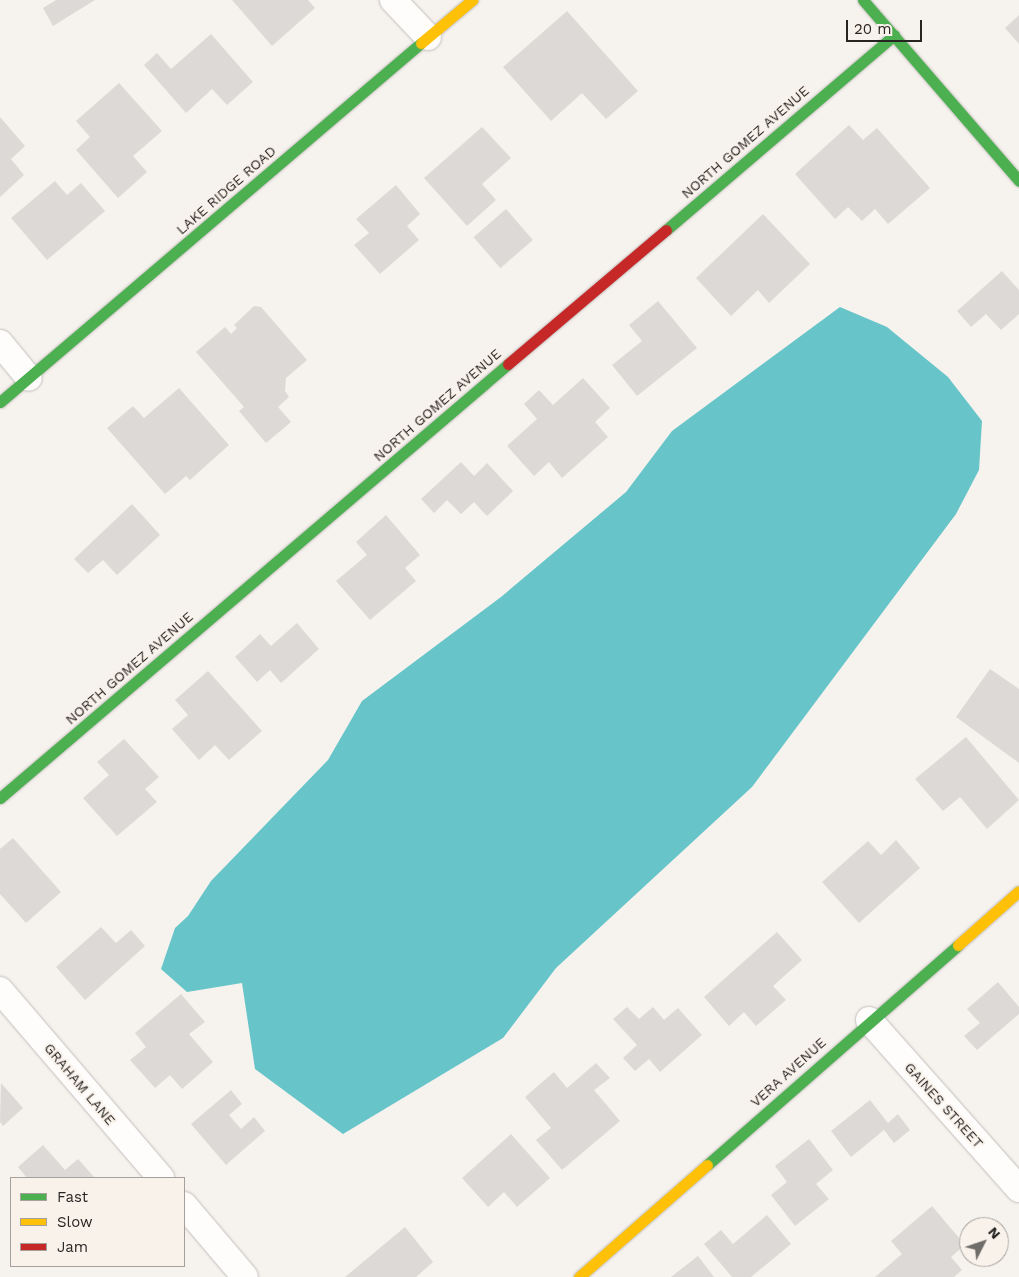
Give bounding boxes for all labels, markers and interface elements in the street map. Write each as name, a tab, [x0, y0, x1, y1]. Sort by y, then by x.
scale bar	[849, 10, 925, 42]
text: 20 m	[854, 20, 892, 38]
street label: NORTH GOMEZ AVENUE	[678, 82, 812, 202]
street label: LAKE RIDGE ROAD	[173, 142, 279, 238]
street label: NORTH GOMEZ AVENUE	[370, 345, 504, 465]
street label: NORTH GOMEZ AVENUE	[62, 608, 196, 728]
street label: VERA AVENUE	[746, 1033, 830, 1111]
street label: GRAHAM LANE	[41, 1040, 119, 1128]
street label: GAINES STREET	[901, 1059, 987, 1151]
legend	[10, 1177, 185, 1267]
text: Fast	[57, 1188, 88, 1206]
text: Slow	[57, 1213, 93, 1231]
north arrow	[959, 1217, 1009, 1267]
text: N	[985, 1224, 1004, 1242]
text: Jam	[57, 1238, 88, 1256]

